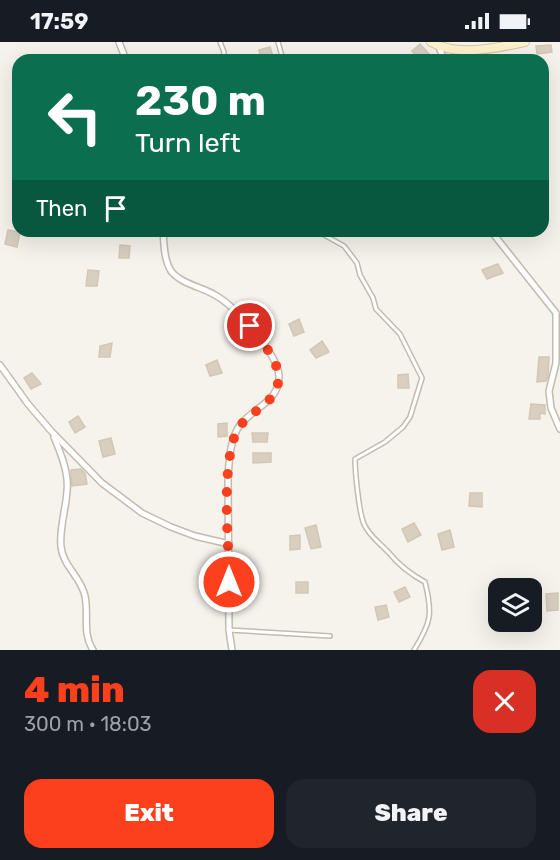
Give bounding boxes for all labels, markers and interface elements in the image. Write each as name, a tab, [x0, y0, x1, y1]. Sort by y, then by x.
text: 17:59	[30, 8, 88, 35]
text: 230 m	[135, 76, 266, 126]
icon: left	[36, 78, 114, 156]
text: Turn left	[135, 127, 240, 159]
icon: arrive	[99, 192, 132, 225]
text: Then	[36, 195, 87, 222]
pin	[224, 300, 275, 351]
icon: arrive	[233, 309, 266, 342]
position arrow	[197, 550, 261, 614]
map controls	[488, 578, 542, 632]
button: layers	[488, 578, 542, 632]
text: 4 min	[24, 668, 125, 711]
button: close	[473, 670, 536, 733]
text: 300 m · 18:03	[24, 712, 152, 736]
button: Exit	[24, 779, 274, 848]
button: Share	[286, 779, 536, 848]

